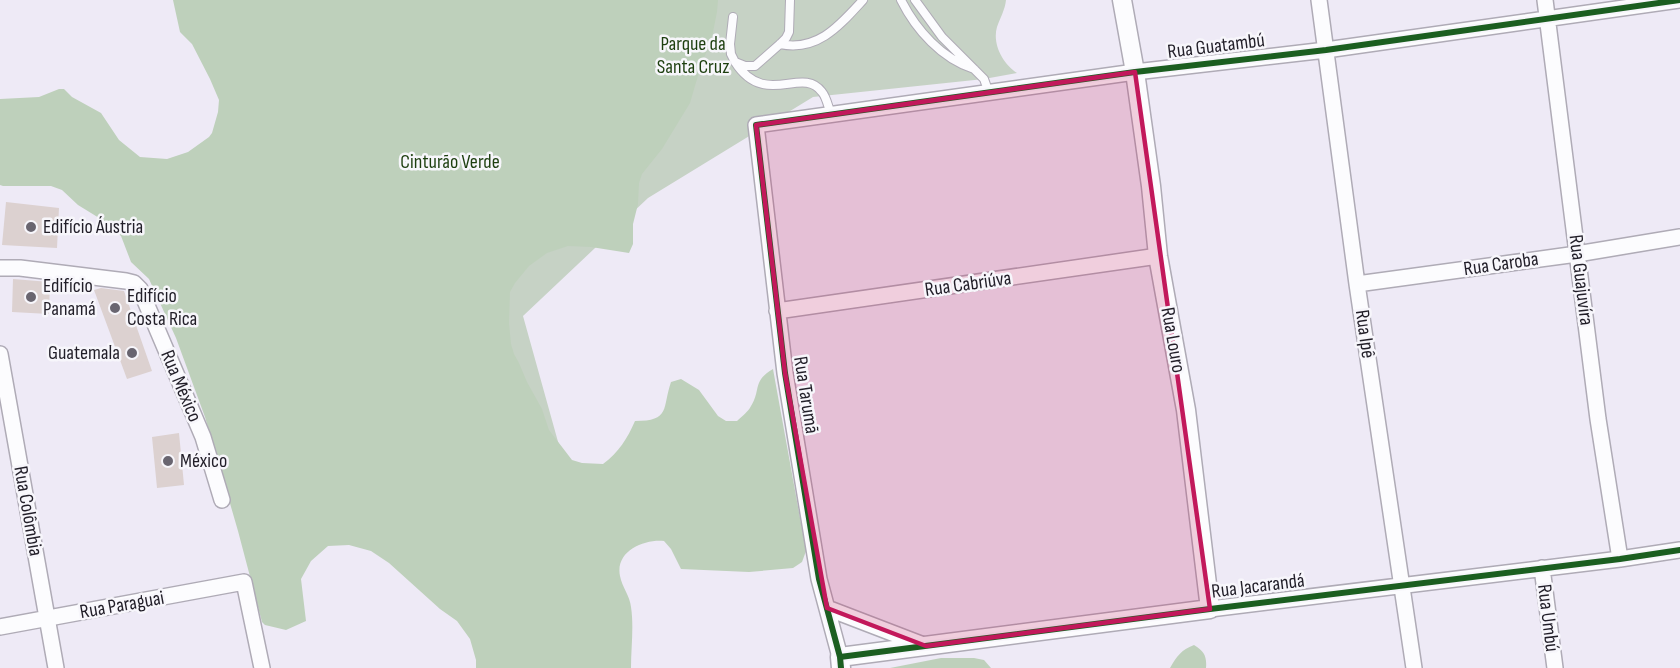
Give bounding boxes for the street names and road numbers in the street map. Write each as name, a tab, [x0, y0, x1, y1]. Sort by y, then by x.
street label: Rua Guatambú	[1166, 28, 1266, 64]
street label: Rua Guajuvíra	[1564, 233, 1598, 327]
street label: Rua Caroba	[1462, 247, 1540, 281]
street label: Rua Cabriúva	[923, 266, 1013, 302]
street label: Rua Louro	[1155, 305, 1191, 375]
street label: Rua Ipê	[1350, 308, 1380, 360]
street label: Rua México	[155, 346, 207, 426]
street label: Rua Tarumã	[788, 355, 824, 435]
street label: Rua Colômbia	[8, 464, 48, 558]
street label: Rua Jacarandá	[1210, 568, 1306, 604]
street label: Rua Umbú	[1532, 583, 1564, 653]
street label: Rua Paraguai	[78, 586, 166, 624]

